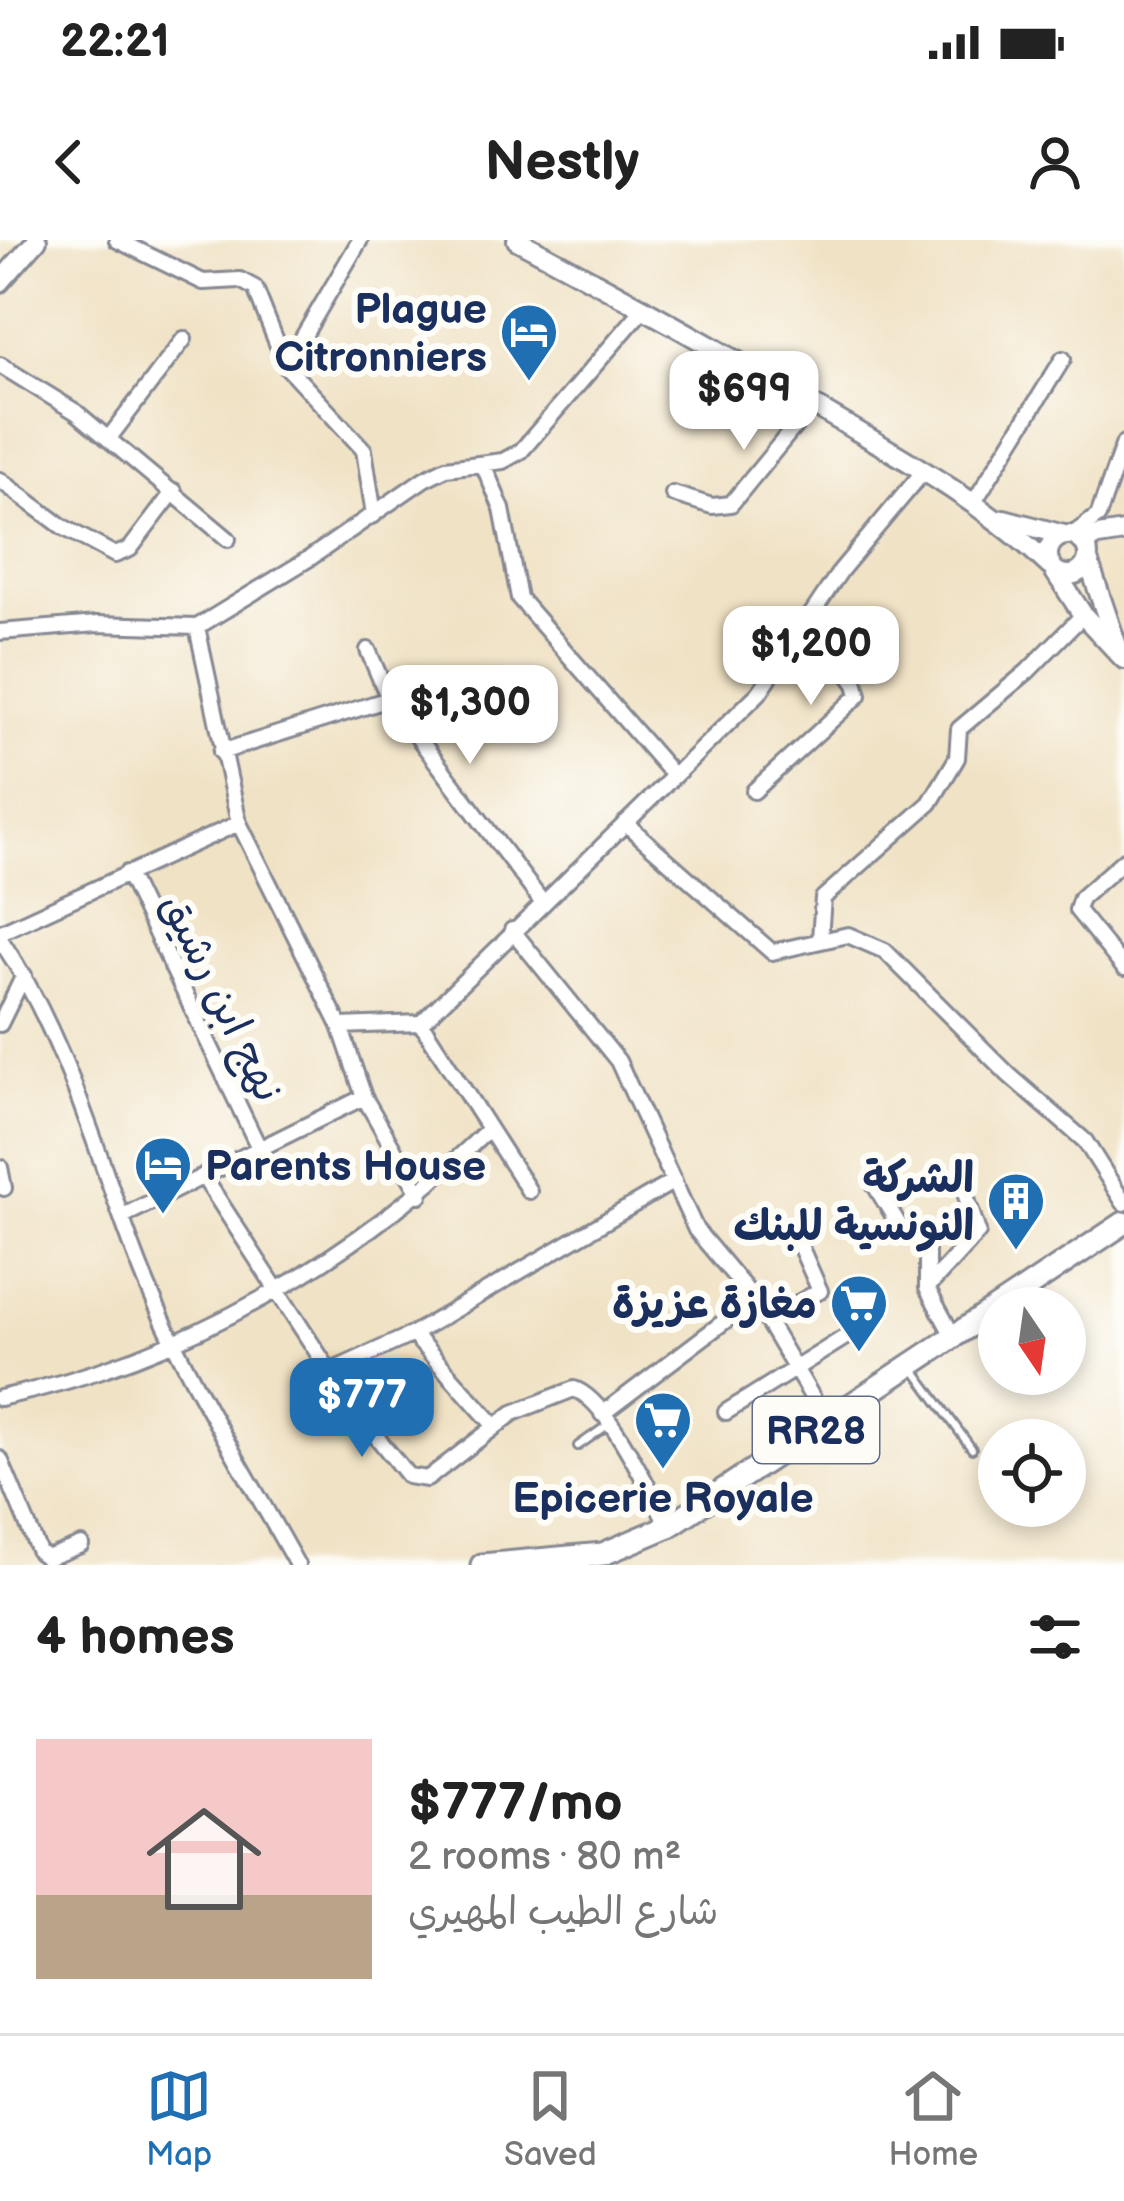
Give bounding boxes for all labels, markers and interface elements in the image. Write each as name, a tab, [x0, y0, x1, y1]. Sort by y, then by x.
text: 22:21	[60, 15, 170, 70]
icon: back	[36, 129, 102, 195]
icon: person	[1022, 129, 1088, 195]
text: Nestly	[485, 130, 639, 195]
place label: Plague Citronniers	[274, 285, 487, 384]
hotel icon: Plague Citronniers	[498, 301, 560, 383]
pin: $699	[673, 351, 815, 453]
text: $699	[696, 366, 792, 413]
pin: $1,200	[713, 606, 909, 708]
text: $1,200	[750, 621, 872, 668]
pin: $1,300	[372, 665, 568, 767]
text: $1,300	[409, 680, 531, 727]
street label: نهج ابن رشيق	[147, 885, 293, 1111]
hotel icon: Parents House	[132, 1134, 194, 1216]
place label: Parents House	[205, 1142, 486, 1193]
place label: الشركة النونسية للبنك	[734, 1154, 974, 1253]
building icon: الشركة النونسية للبنك	[985, 1170, 1047, 1252]
supermarket icon: مغازة عزيزة	[828, 1272, 890, 1354]
place label: مغازة عزيزة	[612, 1280, 817, 1331]
north arrow	[978, 1287, 1086, 1395]
map controls	[978, 1287, 1086, 1527]
pin: $777	[291, 1358, 433, 1460]
text: $777	[317, 1373, 407, 1420]
supermarket icon: Epicerie Royale	[632, 1389, 694, 1471]
road number: RR28	[753, 1397, 879, 1463]
button: locate	[978, 1419, 1086, 1527]
place label: Epicerie Royale	[512, 1474, 814, 1525]
icon: filters	[1022, 1604, 1088, 1670]
text: 4 homes	[36, 1607, 235, 1668]
text: $777/mo	[408, 1773, 623, 1834]
icon: home	[132, 1787, 276, 1931]
text: 2 rooms · 80 m²	[408, 1834, 681, 1881]
text: شارع الطيب المهيري	[408, 1889, 718, 1936]
tab: Map	[146, 2063, 212, 2175]
tab: Saved	[504, 2063, 597, 2175]
tab: Home	[888, 2063, 978, 2175]

